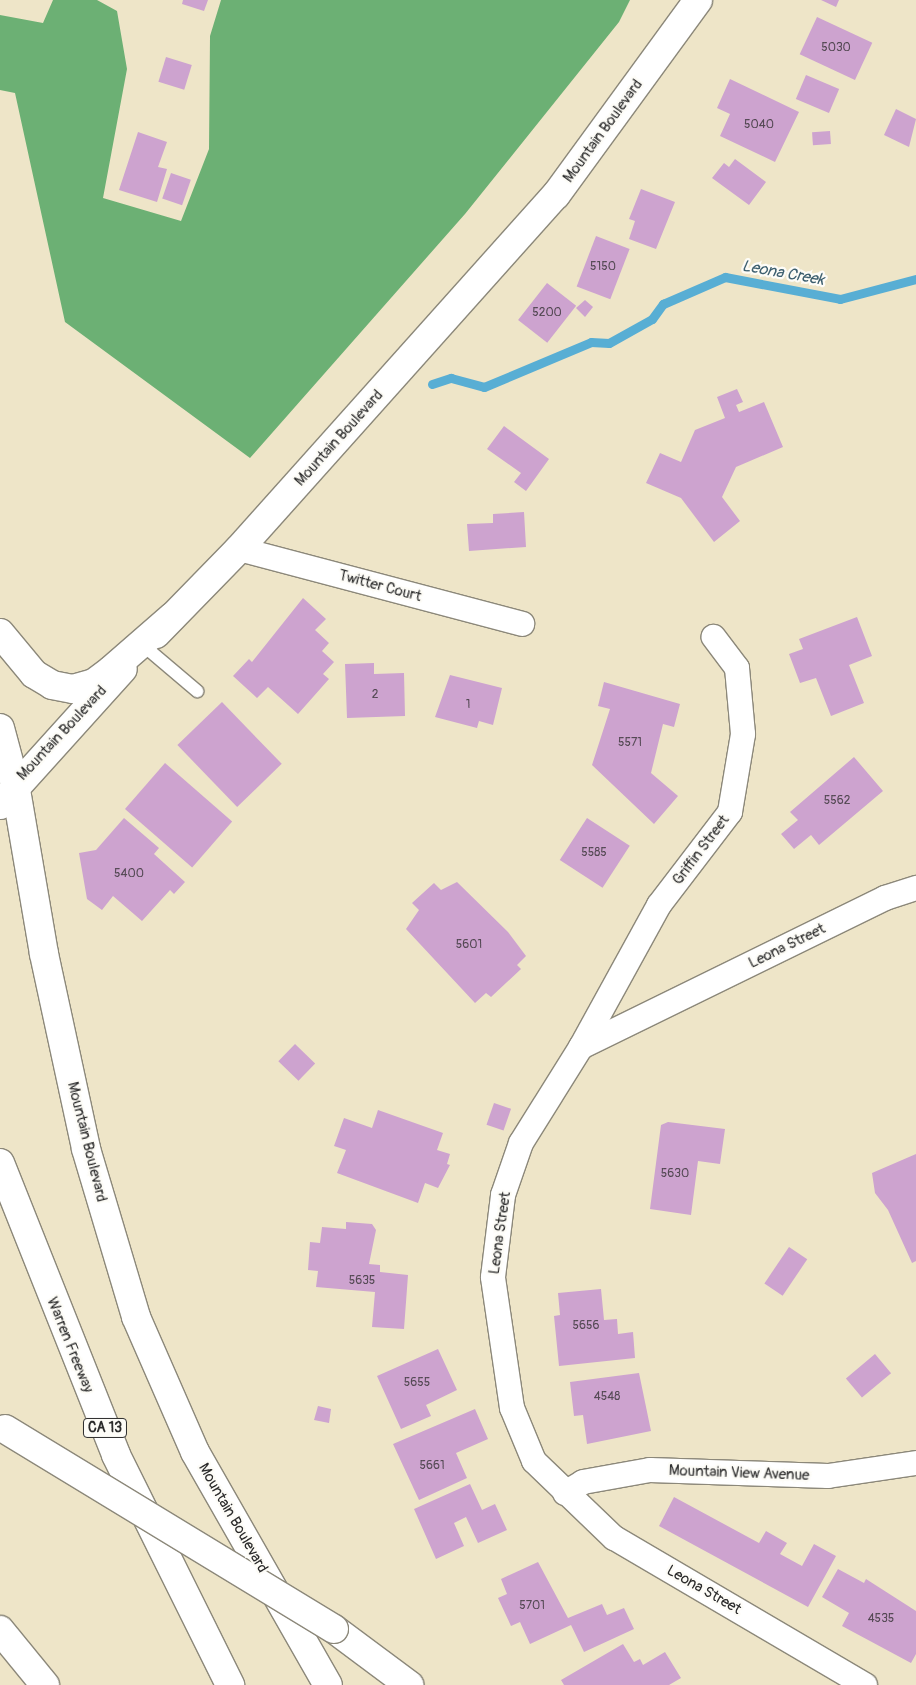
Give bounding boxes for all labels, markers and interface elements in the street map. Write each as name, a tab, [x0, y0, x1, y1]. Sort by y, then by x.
house number: 5030	[821, 41, 851, 55]
street label: Mountain Boulevard	[560, 76, 646, 186]
house number: 5040	[744, 118, 774, 132]
water label: Leona Creek	[740, 256, 826, 290]
house number: 5150	[590, 260, 616, 274]
house number: 5200	[532, 306, 562, 320]
street label: Mountain Boulevard	[291, 386, 387, 490]
street label: Twitter Court	[337, 566, 423, 606]
street label: Mountain Boulevard	[13, 682, 111, 784]
house number: 2	[372, 688, 378, 702]
house number: 1	[466, 698, 470, 712]
house number: 5571	[618, 736, 642, 750]
house number: 5562	[824, 794, 850, 808]
street label: Griffin Street	[669, 811, 733, 889]
house number: 5585	[581, 846, 607, 860]
house number: 5400	[114, 867, 144, 881]
street label: Leona Street	[746, 920, 828, 972]
house number: 5601	[456, 938, 482, 952]
street label: Mountain Boulevard	[63, 1080, 111, 1204]
house number: 5630	[661, 1167, 689, 1181]
street label: Leona Street	[485, 1191, 515, 1275]
house number: 5635	[349, 1274, 375, 1288]
street label: Warren Freeway	[43, 1295, 97, 1395]
house number: 5656	[573, 1319, 599, 1333]
house number: 5655	[404, 1376, 430, 1390]
house number: 4548	[594, 1390, 620, 1404]
road number: CA 13	[82, 1416, 128, 1440]
house number: 5661	[419, 1459, 445, 1473]
street label: Mountain Boulevard	[194, 1460, 272, 1576]
street label: Mountain View Avenue	[668, 1462, 810, 1484]
street label: Leona Street	[663, 1561, 745, 1619]
house number: 5701	[519, 1599, 545, 1613]
house number: 4535	[868, 1612, 894, 1626]

